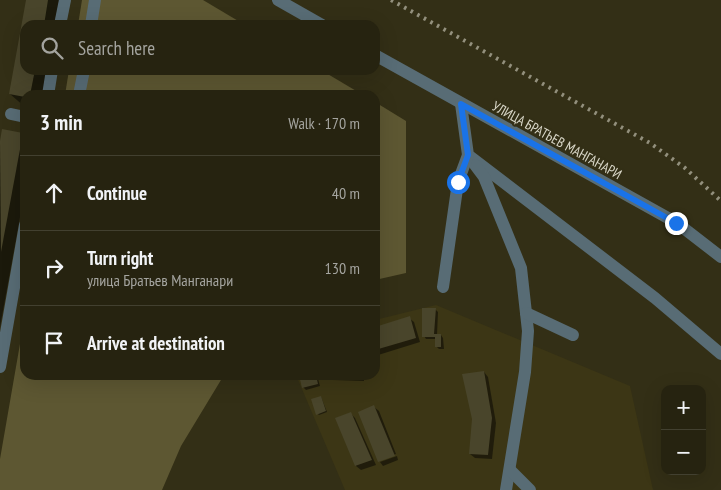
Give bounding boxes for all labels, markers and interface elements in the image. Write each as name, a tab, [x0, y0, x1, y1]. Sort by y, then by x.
search box	[20, 20, 380, 75]
icon: search	[38, 34, 66, 62]
text: Search here	[78, 36, 155, 60]
street label: УЛИЦА БРАТЬЕВ МАНГАНАРИ	[489, 97, 625, 183]
text: 3 min	[40, 109, 82, 136]
text: Walk · 170 m	[288, 113, 360, 133]
route start	[447, 171, 470, 194]
icon: ahead	[40, 179, 68, 207]
text: Continue	[87, 181, 147, 205]
text: 40 m	[332, 183, 360, 203]
route end	[665, 212, 688, 235]
text: Turn right	[87, 246, 153, 270]
icon: right	[40, 254, 68, 282]
text: 130 m	[325, 258, 360, 278]
text: улица Братьев Манганари	[87, 270, 233, 290]
icon: arrive	[40, 329, 68, 357]
text: Arrive at destination	[87, 331, 225, 355]
map controls	[661, 385, 706, 475]
button: +	[661, 385, 706, 430]
button: −	[661, 430, 706, 475]

